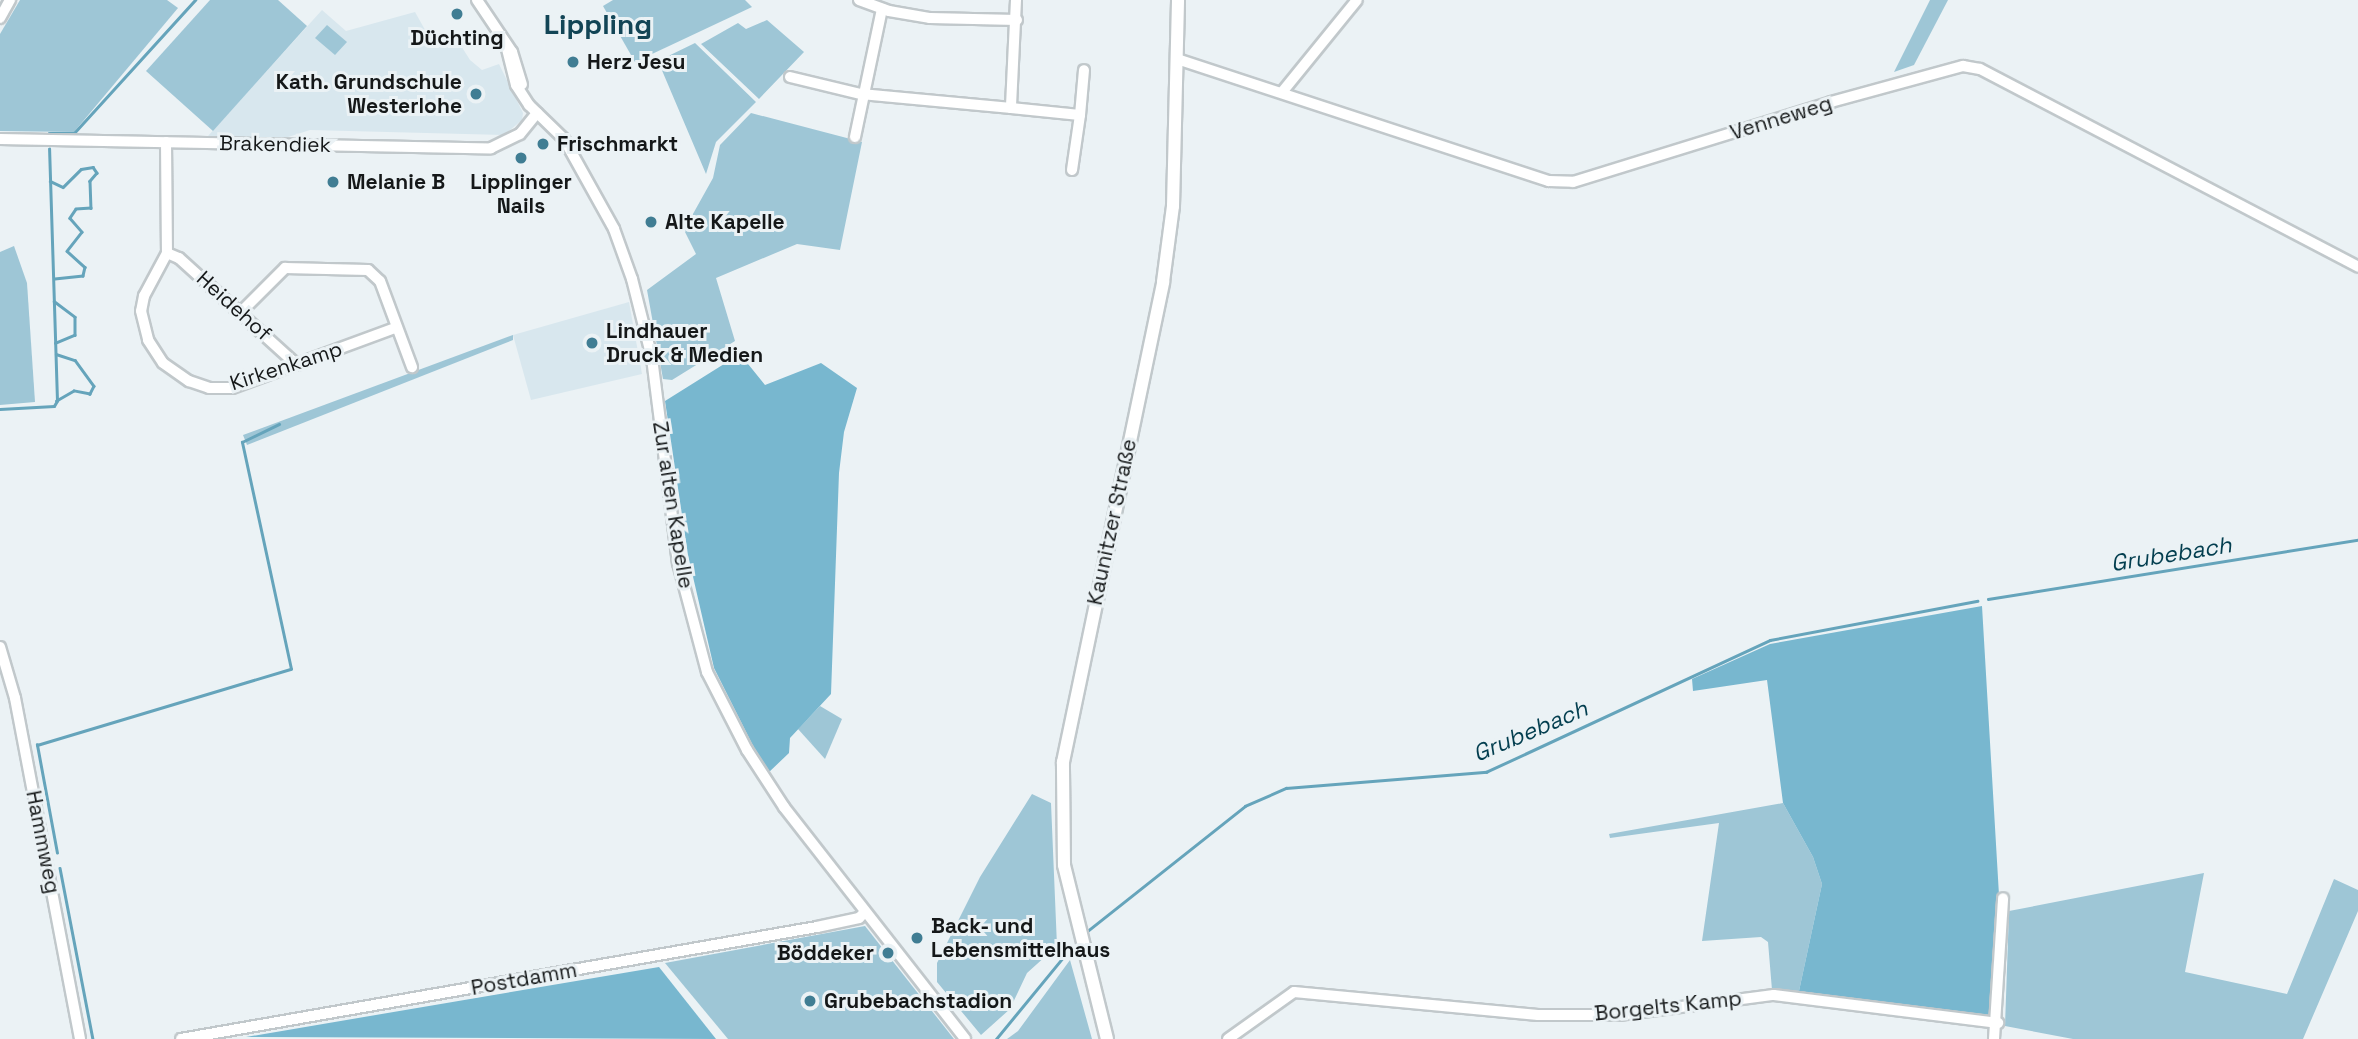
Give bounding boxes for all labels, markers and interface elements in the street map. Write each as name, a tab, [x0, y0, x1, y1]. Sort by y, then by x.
marker: Düchting	[449, 6, 465, 22]
district label: Lippling	[544, 7, 652, 41]
place label: Düchting	[410, 25, 504, 51]
place label: Herz Jesu	[587, 49, 685, 75]
marker: Herz Jesu	[565, 54, 581, 70]
place label: Kath. Grundschule Westerlohe	[275, 69, 462, 119]
marker: Kath. Grundschule Westerlohe	[468, 86, 484, 102]
street label: Venneweg	[1727, 91, 1835, 145]
street label: Brakendiek	[219, 130, 331, 158]
place label: Frischmarkt	[557, 131, 678, 157]
marker: Frischmarkt	[535, 136, 551, 152]
marker: Lipplinger Nails	[513, 150, 529, 166]
place label: Melanie B	[347, 169, 445, 195]
place label: Lipplinger Nails	[470, 169, 572, 219]
marker: Melanie B	[325, 174, 341, 190]
place label: Alte Kapelle	[665, 209, 785, 235]
marker: Alte Kapelle	[643, 214, 659, 230]
street label: Heidehof	[191, 266, 277, 346]
place label: Lindhauer Druck & Medien	[606, 318, 763, 368]
marker: Lindhauer Druck & Medien	[584, 335, 600, 351]
street label: Kirkenkamp	[227, 336, 345, 396]
street label: Zur alten Kapelle	[647, 420, 699, 590]
street label: Kaunitzer Straße	[1082, 437, 1142, 607]
water label: Grubebach	[2109, 531, 2233, 577]
water label: Grubebach	[1468, 694, 1592, 768]
street label: Hammweg	[21, 788, 65, 896]
place label: Back- und Lebensmittelhaus	[931, 913, 1110, 963]
marker: Back- und Lebensmittelhaus	[909, 930, 925, 946]
place label: Böddeker	[777, 940, 874, 966]
marker: Böddeker	[880, 945, 896, 961]
street label: Postdamm	[469, 957, 579, 1001]
street label: Borgelts Kamp	[1593, 986, 1743, 1026]
place label: Grubebachstadion	[824, 988, 1012, 1014]
marker: Grubebachstadion	[802, 993, 818, 1009]

